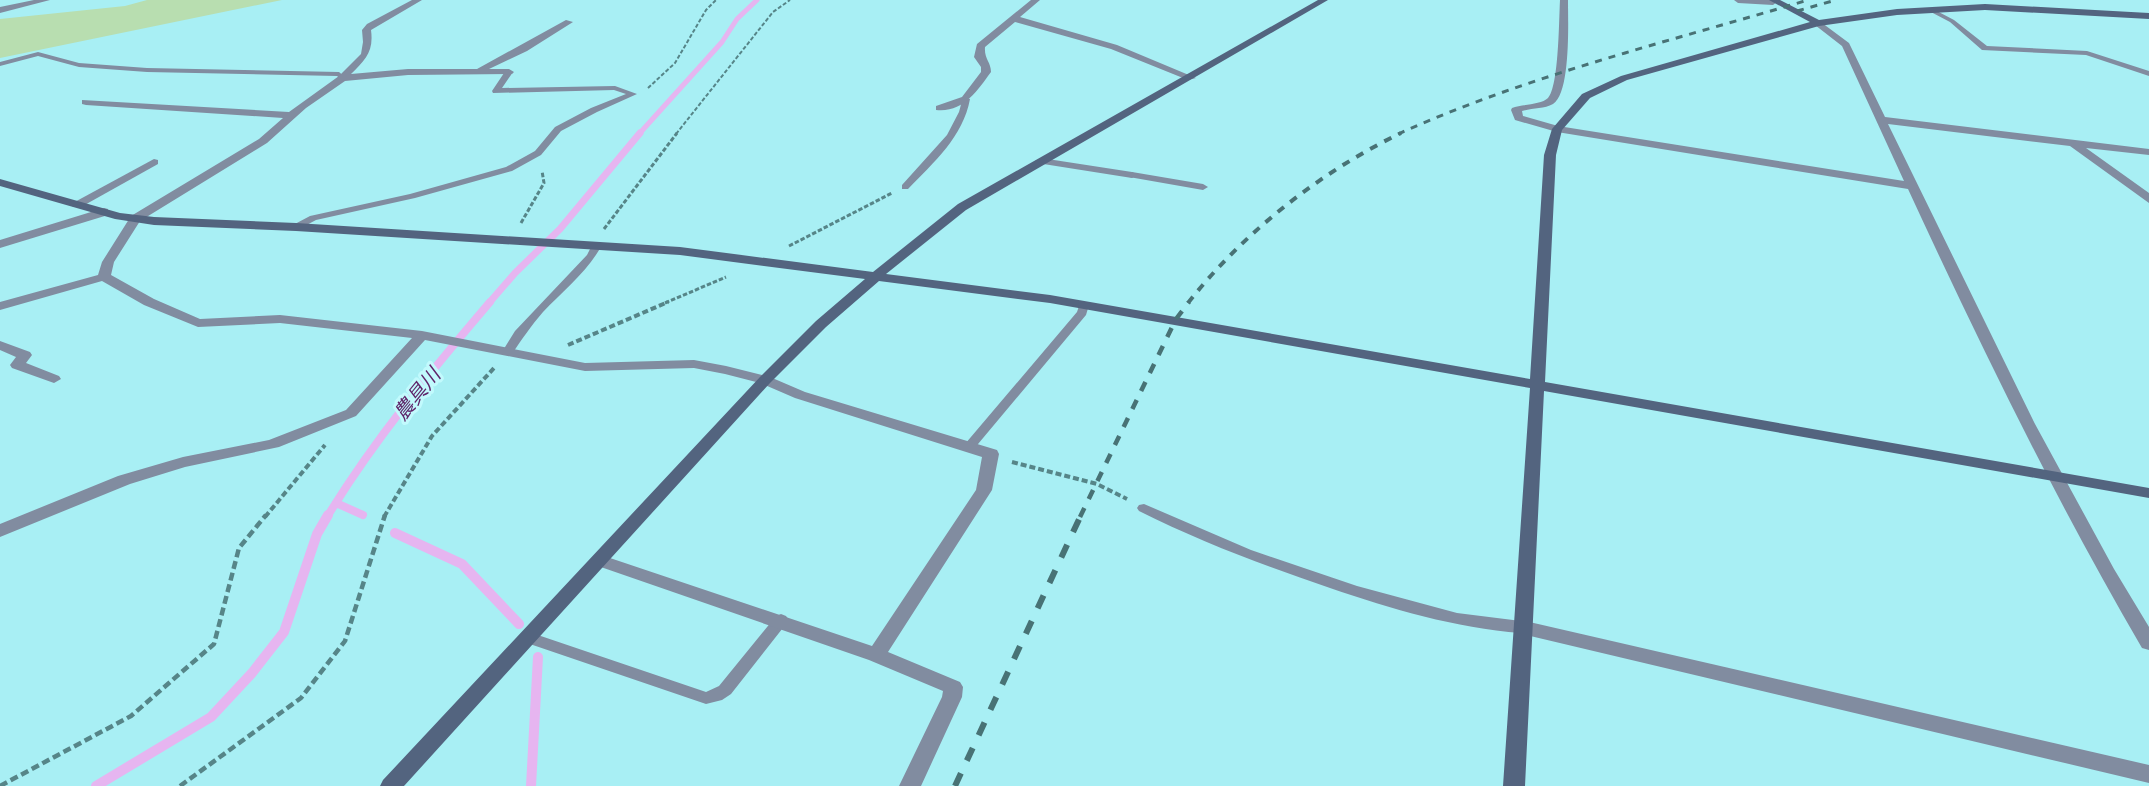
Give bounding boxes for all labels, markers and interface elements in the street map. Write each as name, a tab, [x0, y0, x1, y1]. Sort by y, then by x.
water label: 農具川	[389, 362, 446, 425]

